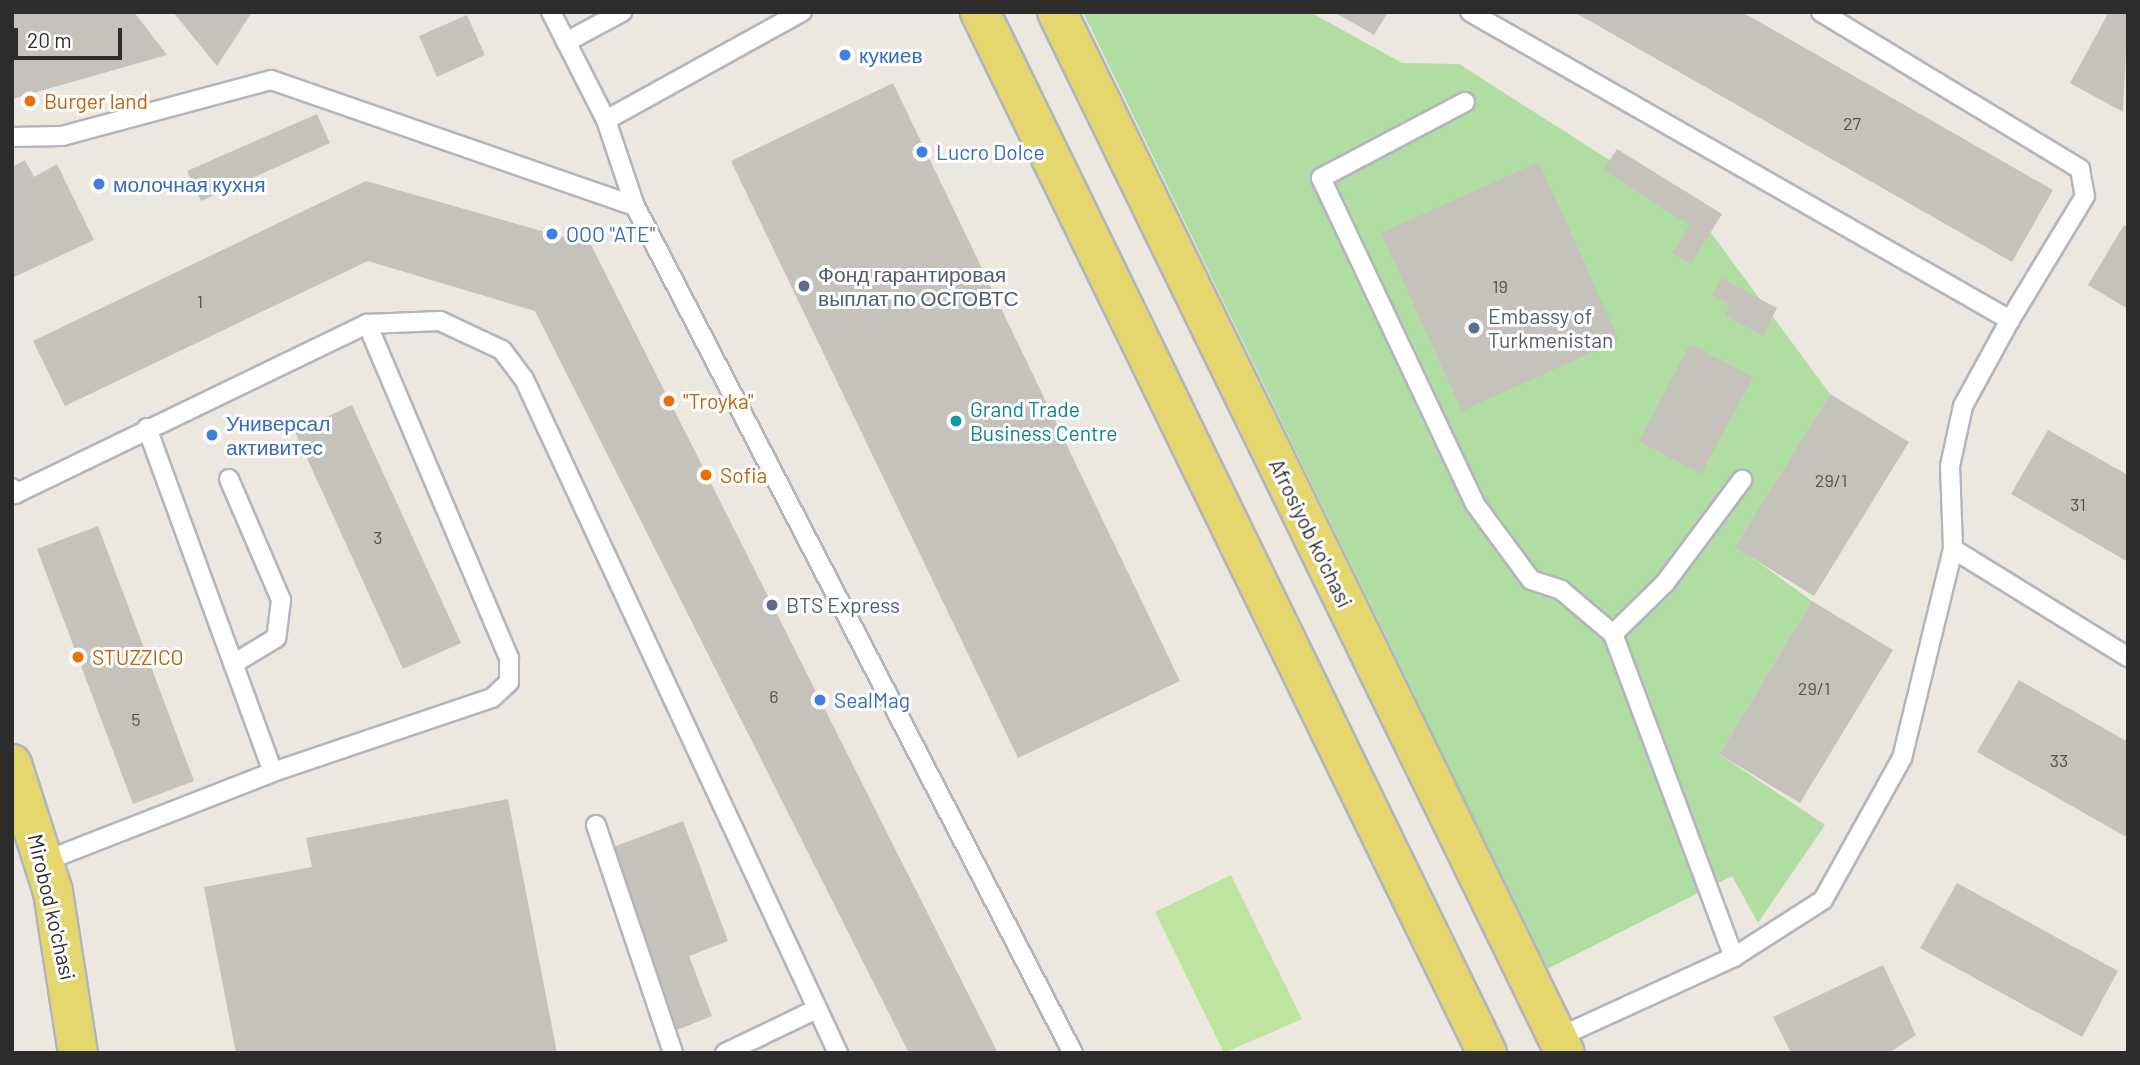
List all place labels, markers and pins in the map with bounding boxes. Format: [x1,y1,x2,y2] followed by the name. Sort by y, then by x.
[859,42,923,68] place label: кукиев
[837,47,853,63] marker: кукиев
[44,88,148,114] place label: Burger land
[22,93,38,109] marker: Burger land
[936,139,1045,165] place label: Lucro Dolce
[914,144,930,160] marker: Lucro Dolce
[113,171,266,197] place label: молочная кухня
[91,176,107,192] marker: молочная кухня
[566,221,655,247] place label: OOO "ATE"
[544,226,560,242] marker: OOO "ATE"
[818,261,1019,311] place label: Фонд гарантировая выплат по ОСГОВТС
[796,278,812,294] marker: Фонд гарантировая выплат по ОСГОВТС
[1488,303,1613,353] place label: Embassy of Turkmenistan
[1466,320,1482,336] marker: Embassy of Turkmenistan
[683,388,754,414] place label: "Troyka"
[661,393,677,409] marker: "Troyka"
[970,396,1117,446] place label: Grand Trade Business Centre
[226,410,330,460] place label: Универсал активитес
[948,413,964,429] marker: Grand Trade Business Centre
[204,427,220,443] marker: Универсал активитес
[720,462,767,488] place label: Sofia
[698,467,714,483] marker: Sofia
[786,592,900,618] place label: BTS Express
[764,597,780,613] marker: BTS Express
[92,644,184,670] place label: STUZZICO
[70,649,86,665] marker: STUZZICO
[834,687,910,713] place label: SealMag
[812,692,828,708] marker: SealMag

